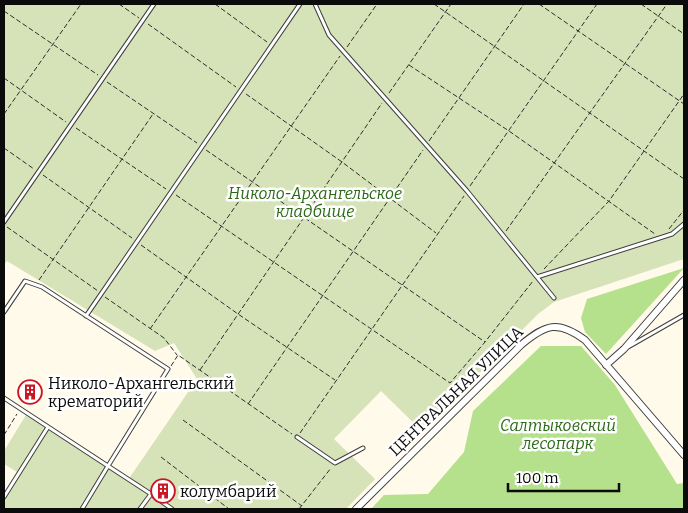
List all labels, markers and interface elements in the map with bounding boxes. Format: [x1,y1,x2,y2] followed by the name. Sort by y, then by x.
[228,184,402,221] park label: Николо-Архангельское кладбище
[385,322,527,460] street label: ЦЕНТРАЛЬНАЯ УЛИЦА
[48,374,234,411] place label: Николо-Архангельский крематорий
[17,379,43,405] building icon: Николо-Архангельский крематорий
[500,416,616,453] park label: Салтыковский лесопарк
[508,460,619,492] scale bar
[516,469,559,487] text: 100 m
[150,478,176,504] building icon: колумбарий
[180,482,276,501] place label: колумбарий

